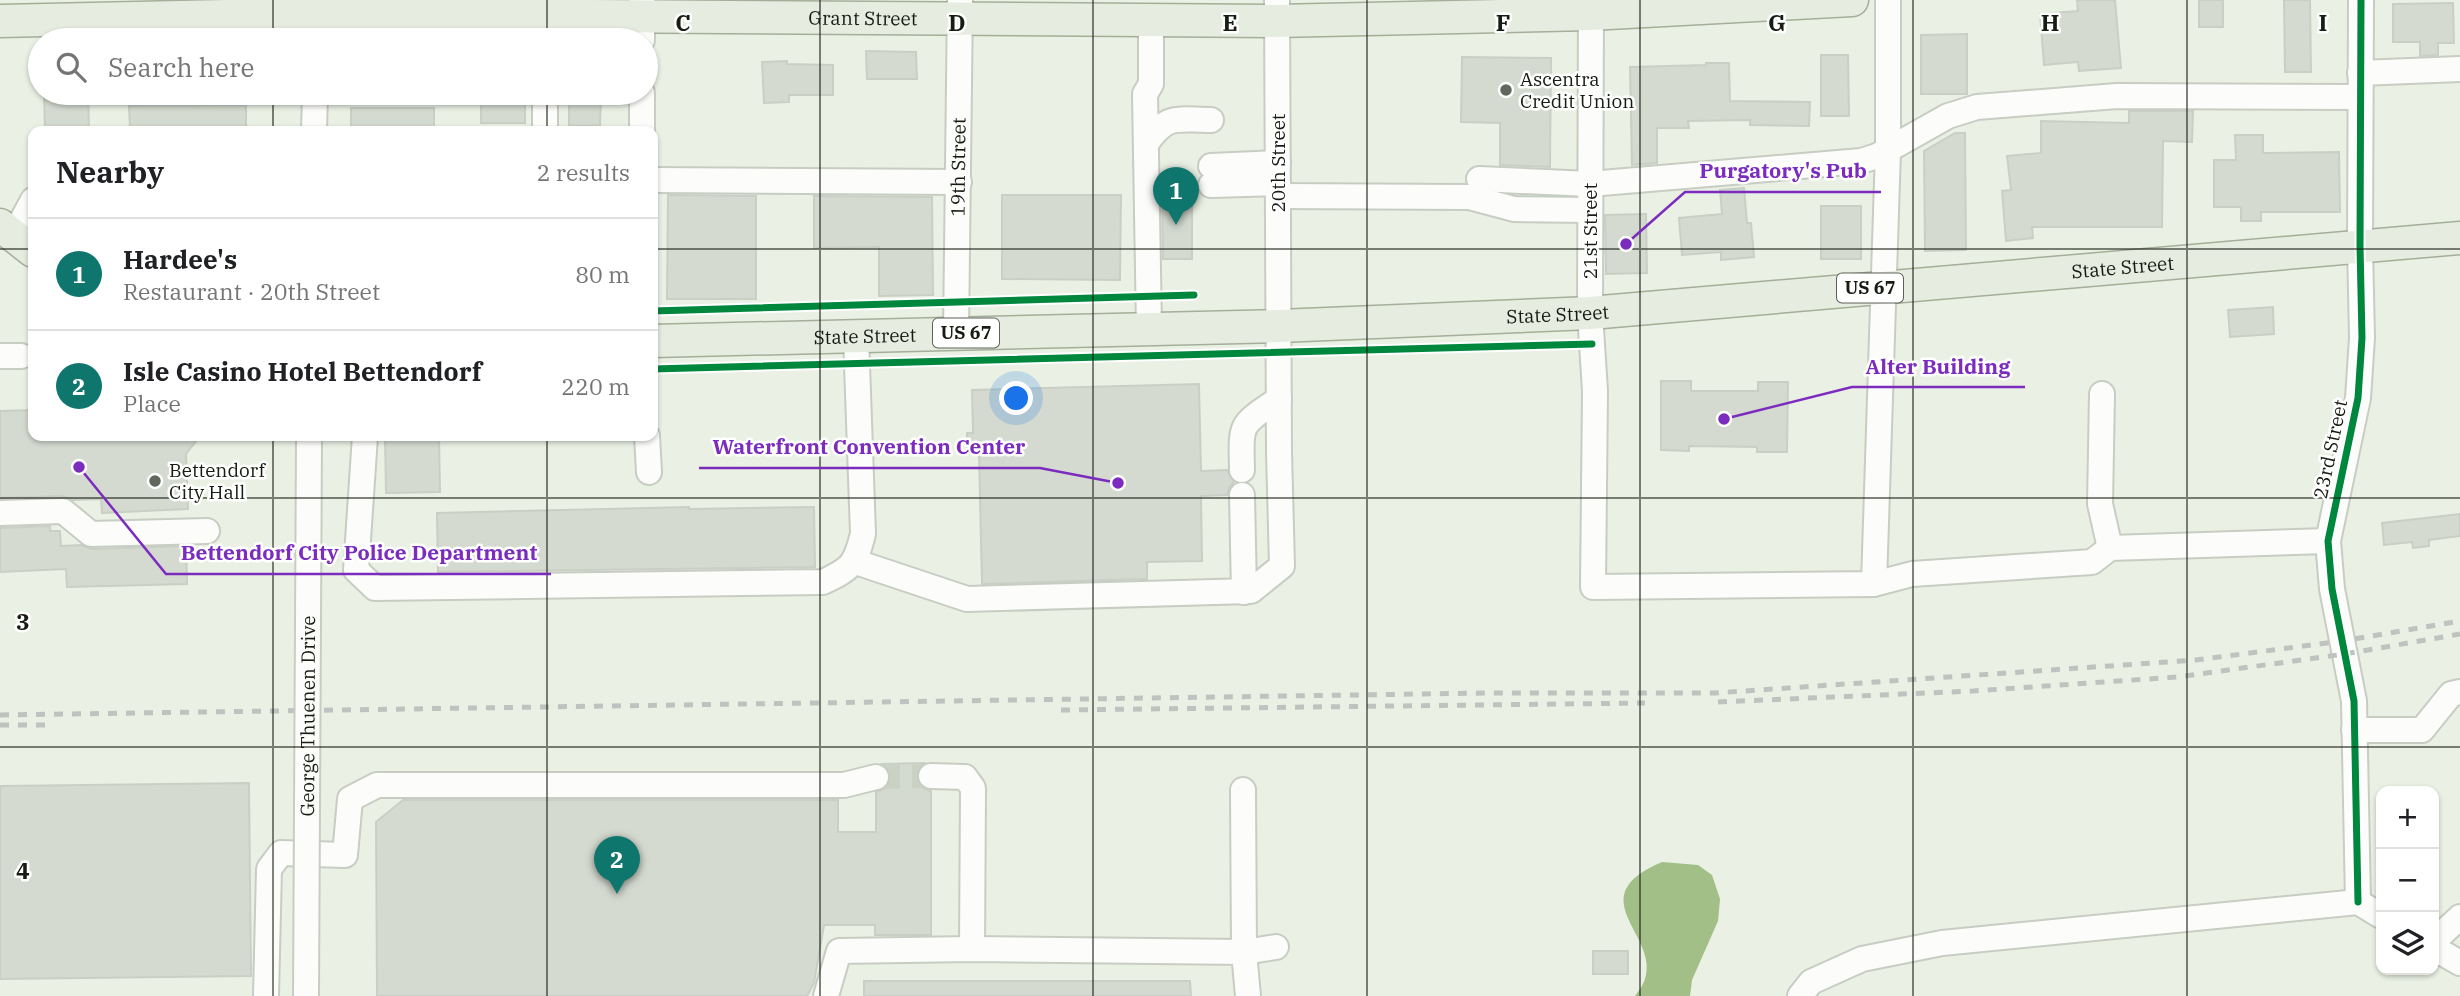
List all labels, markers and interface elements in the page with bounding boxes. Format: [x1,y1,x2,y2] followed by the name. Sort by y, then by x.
[808,6,918,30] street label: Grant Street
[675,7,691,37] text: C
[948,7,966,37] text: D
[1222,7,1238,37] text: E
[1496,7,1510,37] text: F
[1768,7,1786,37] text: G
[2041,7,2059,37] text: H
[2319,7,2327,37] text: I
[28,28,658,105] search box
[52,48,90,86] icon: search
[108,50,254,84] text: Search here
[1520,67,1634,113] place label: Ascentra Credit Union
[1498,82,1514,98] marker: Ascentra Credit Union
[1266,113,1290,213] street label: 20th Street
[945,117,971,217] street label: 19th Street
[1685,150,1881,192] callout: Purgatory's Pub
[56,152,164,191] text: Nearby
[1699,156,1867,184] text: Purgatory's Pub
[537,157,630,187] text: 2 results
[1153,167,1199,225] pin: 1
[1578,183,1602,279] street label: 21st Street
[123,242,237,276] text: Hardee's
[2070,251,2175,283] street label: State Street
[72,259,86,289] text: 1
[575,259,630,289] text: 80 m
[1837,274,1903,302] road number: US 67
[123,276,380,306] text: Restaurant · 20th Street
[1506,299,1610,328] street label: State Street
[933,318,999,348] road number: US 67
[813,323,917,349] street label: State Street
[1852,345,2025,387] callout: Alter Building
[1866,352,2011,380] text: Alter Building
[123,354,482,388] text: Isle Casino Hotel Bettendorf
[72,371,86,401] text: 2
[561,371,630,401] text: 220 m
[999,381,1033,415] your location
[123,388,181,418] text: Place
[2308,397,2352,501] street label: 23rd Street
[699,426,1040,468] callout: Waterfront Convention Center
[713,432,1026,460] text: Waterfront Convention Center
[169,458,266,504] place label: Bettendorf City Hall
[147,473,163,489] marker: Bettendorf City Hall
[166,532,551,574] callout: Bettendorf City Police Department
[181,538,537,566] text: Bettendorf City Police Department
[16,606,30,636] text: 3
[295,615,320,817] street label: George Thuenen Drive
[2376,786,2439,975] map controls
[2376,786,2439,849] button: +
[594,836,640,894] pin: 2
[2376,849,2439,912] button: −
[16,855,30,885] text: 4
[2376,912,2439,975] button: layers

